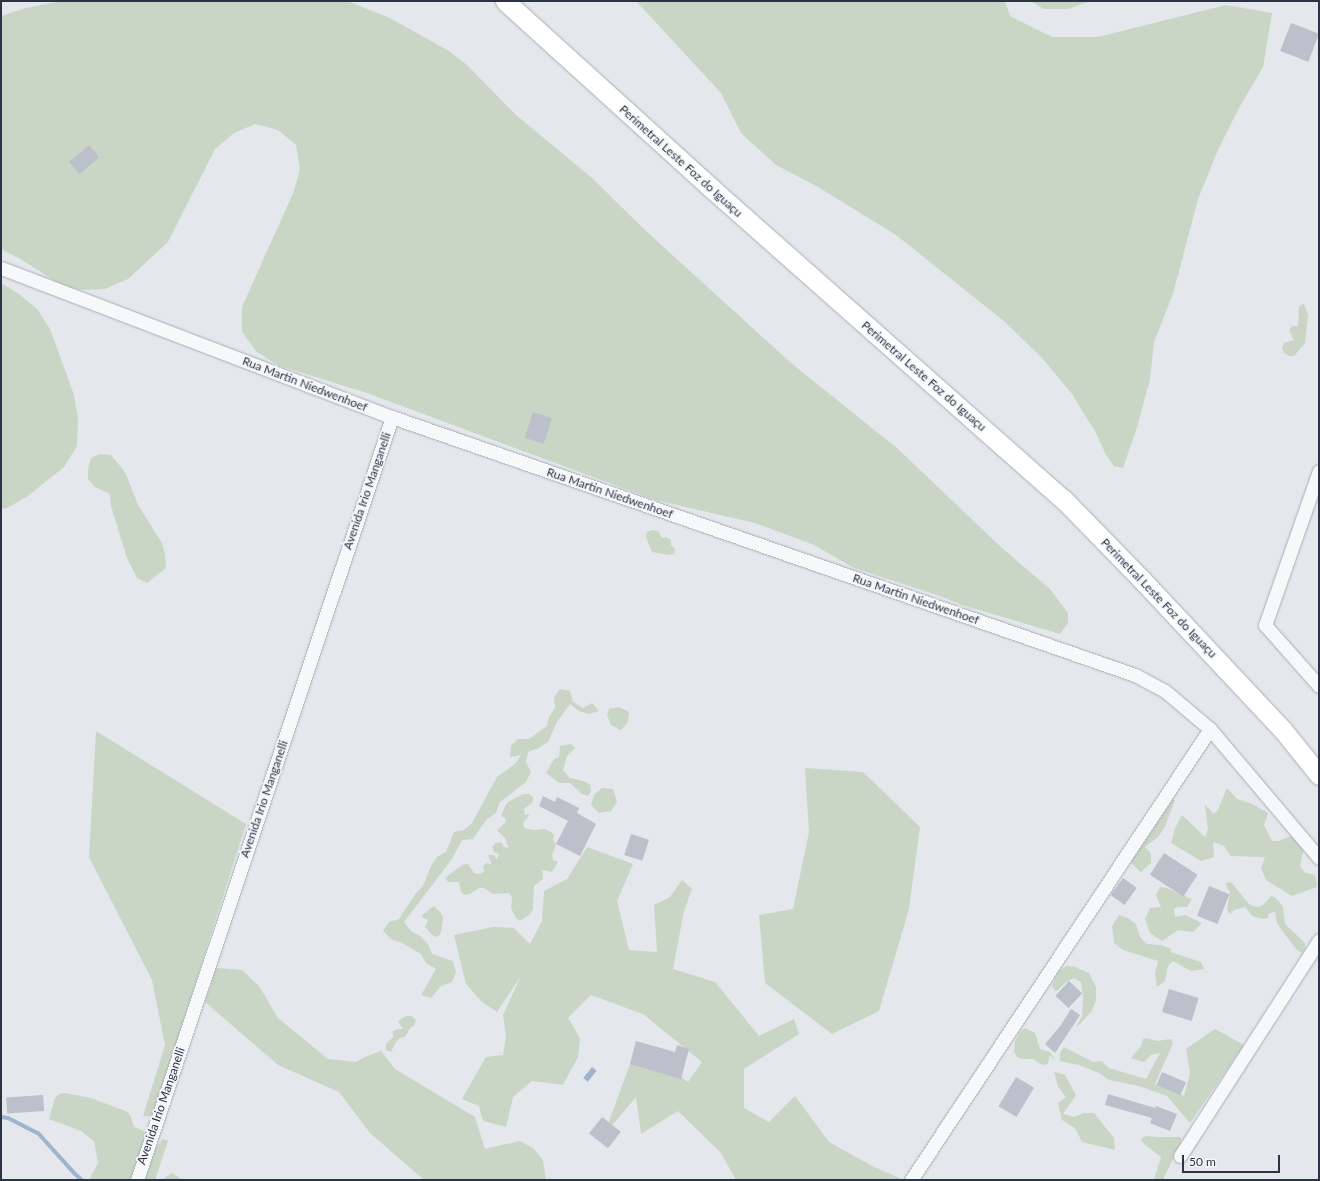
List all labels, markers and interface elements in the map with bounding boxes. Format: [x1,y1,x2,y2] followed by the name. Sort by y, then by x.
[617,102,745,220] street label: Perimetral Leste Foz do Iguaçu
[859,318,989,434] street label: Perimetral Leste Foz do Iguaçu
[240,353,370,415] street label: Rua Martin Niedwenhoef
[340,430,394,552] street label: Avenida Irio Manganelli
[545,465,675,521] street label: Rua Martin Niedwenhoef
[1098,535,1220,661] street label: Perimetral Leste Foz do Iguaçu
[851,571,981,627] street label: Rua Martin Niedwenhoef
[237,738,291,860] street label: Avenida Irio Manganelli
[134,1045,188,1167] street label: Avenida Irio Manganelli
[1184,1147,1282,1173] scale bar
[1189,1154,1216,1169] text: 50 m

